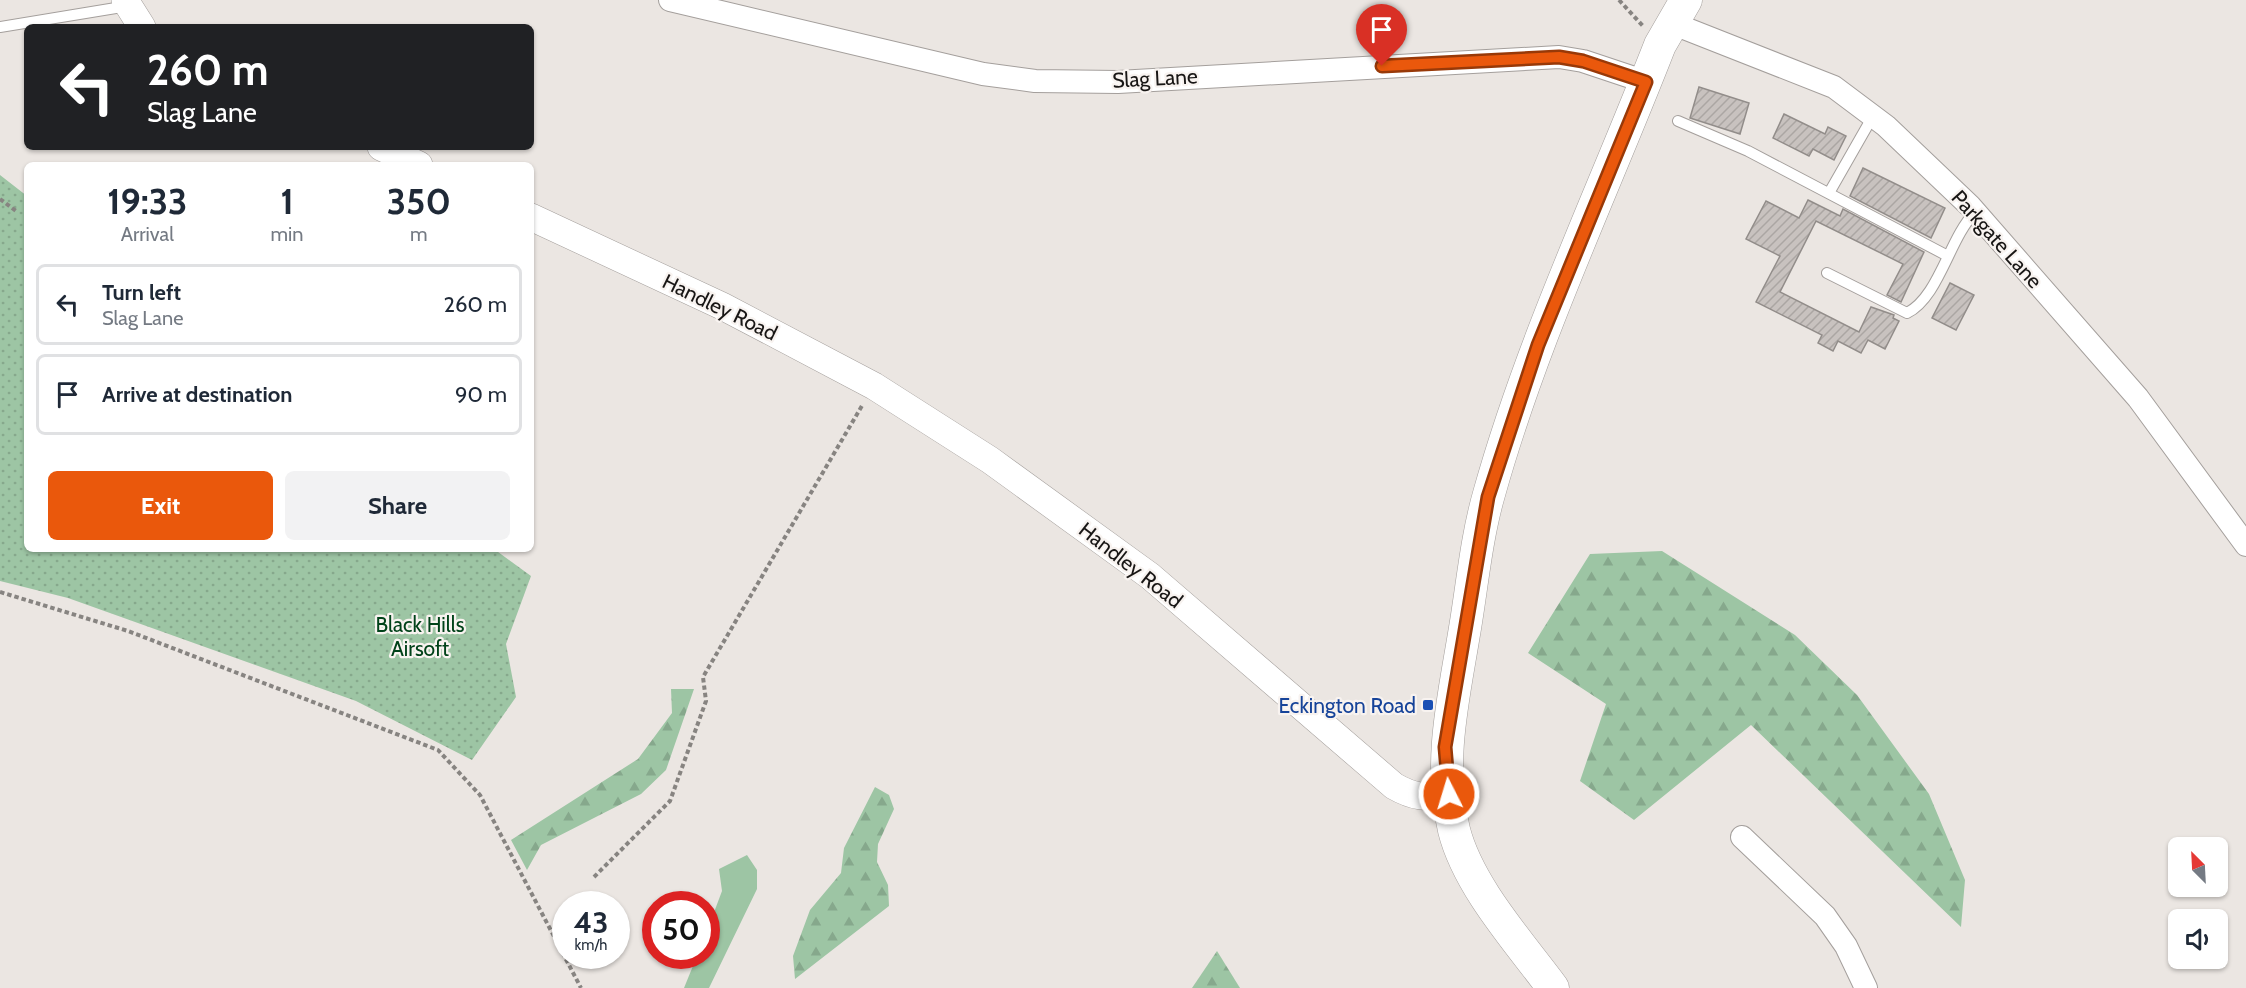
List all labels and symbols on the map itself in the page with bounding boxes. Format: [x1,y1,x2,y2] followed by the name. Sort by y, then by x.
[1356,4,1407,66] pin
[1112,63,1199,93] street label: Slag Lane
[1946,185,2048,293] street label: Parkgate Lane
[659,268,781,346] street label: Handley Road
[1074,517,1188,613] street label: Handley Road
[376,612,465,661] park label: Black Hills Airsoft
[1279,693,1416,718] place label: Eckington Road
[1421,698,1435,712] marker: Eckington Road
[1417,762,1481,826] position arrow
[2168,837,2228,897] north arrow
[642,891,720,969] speed limit sign: 50

